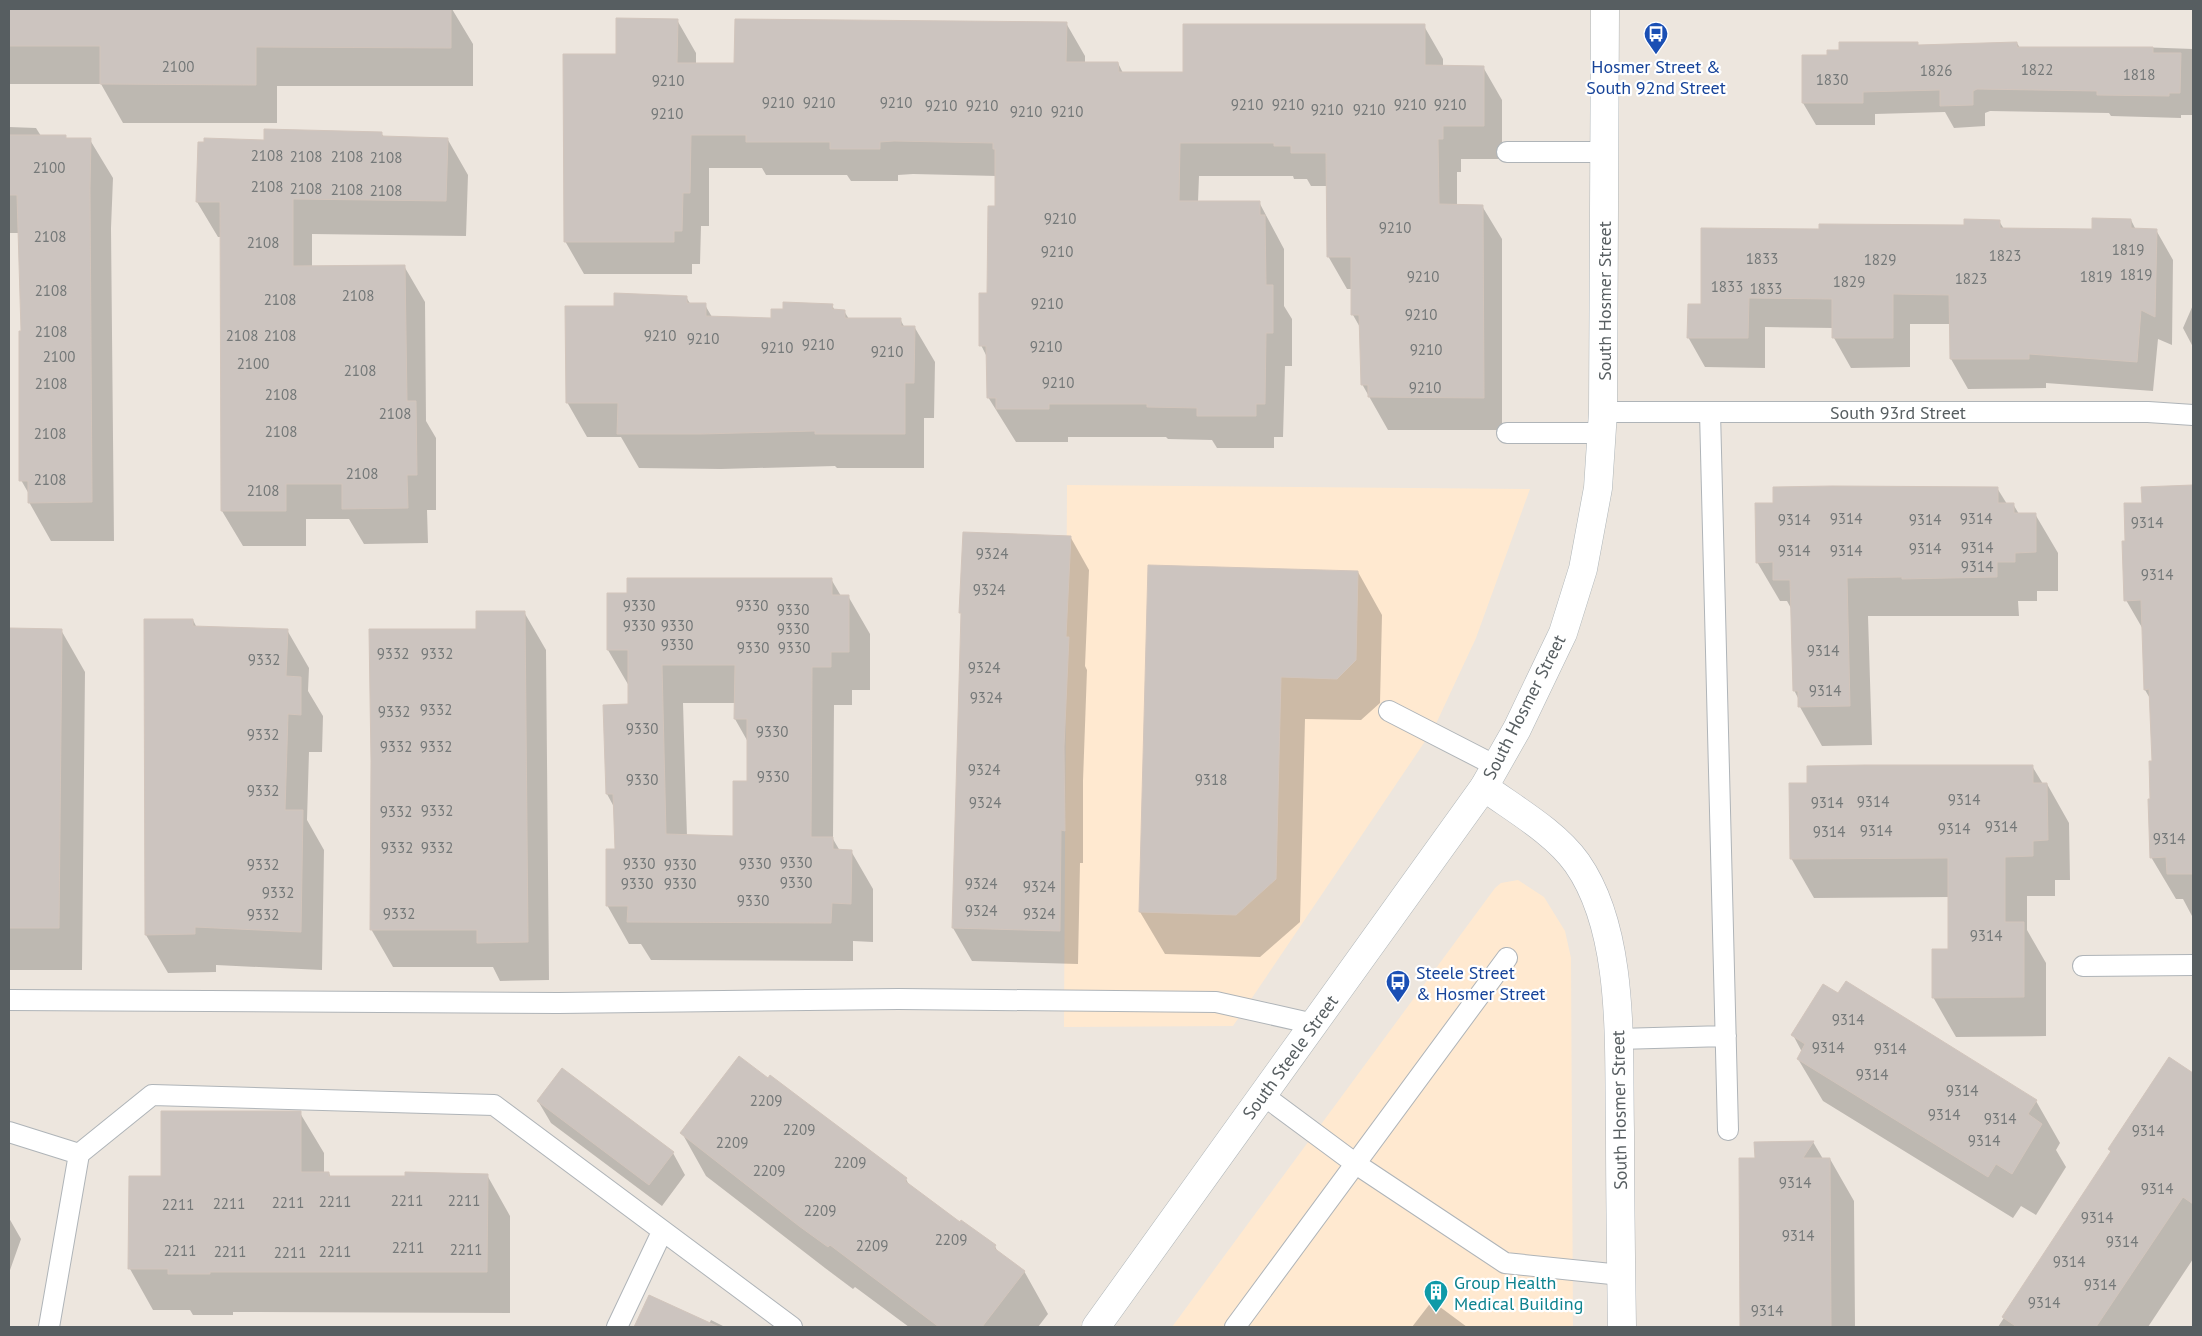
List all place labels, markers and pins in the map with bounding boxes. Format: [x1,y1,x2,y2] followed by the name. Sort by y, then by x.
[1643,21,1669,55] bus stop icon: Hosmer Street & South 92nd Street
[1586,55,1726,99] place label: Hosmer Street & South 92nd Street
[1416,961,1545,1005] place label: Steele Street & Hosmer Street
[1385,969,1411,1003] bus stop icon: Steele Street & Hosmer Street
[1454,1271,1583,1315] place label: Group Health Medical Building
[1423,1279,1449,1313] building icon: Group Health Medical Building

